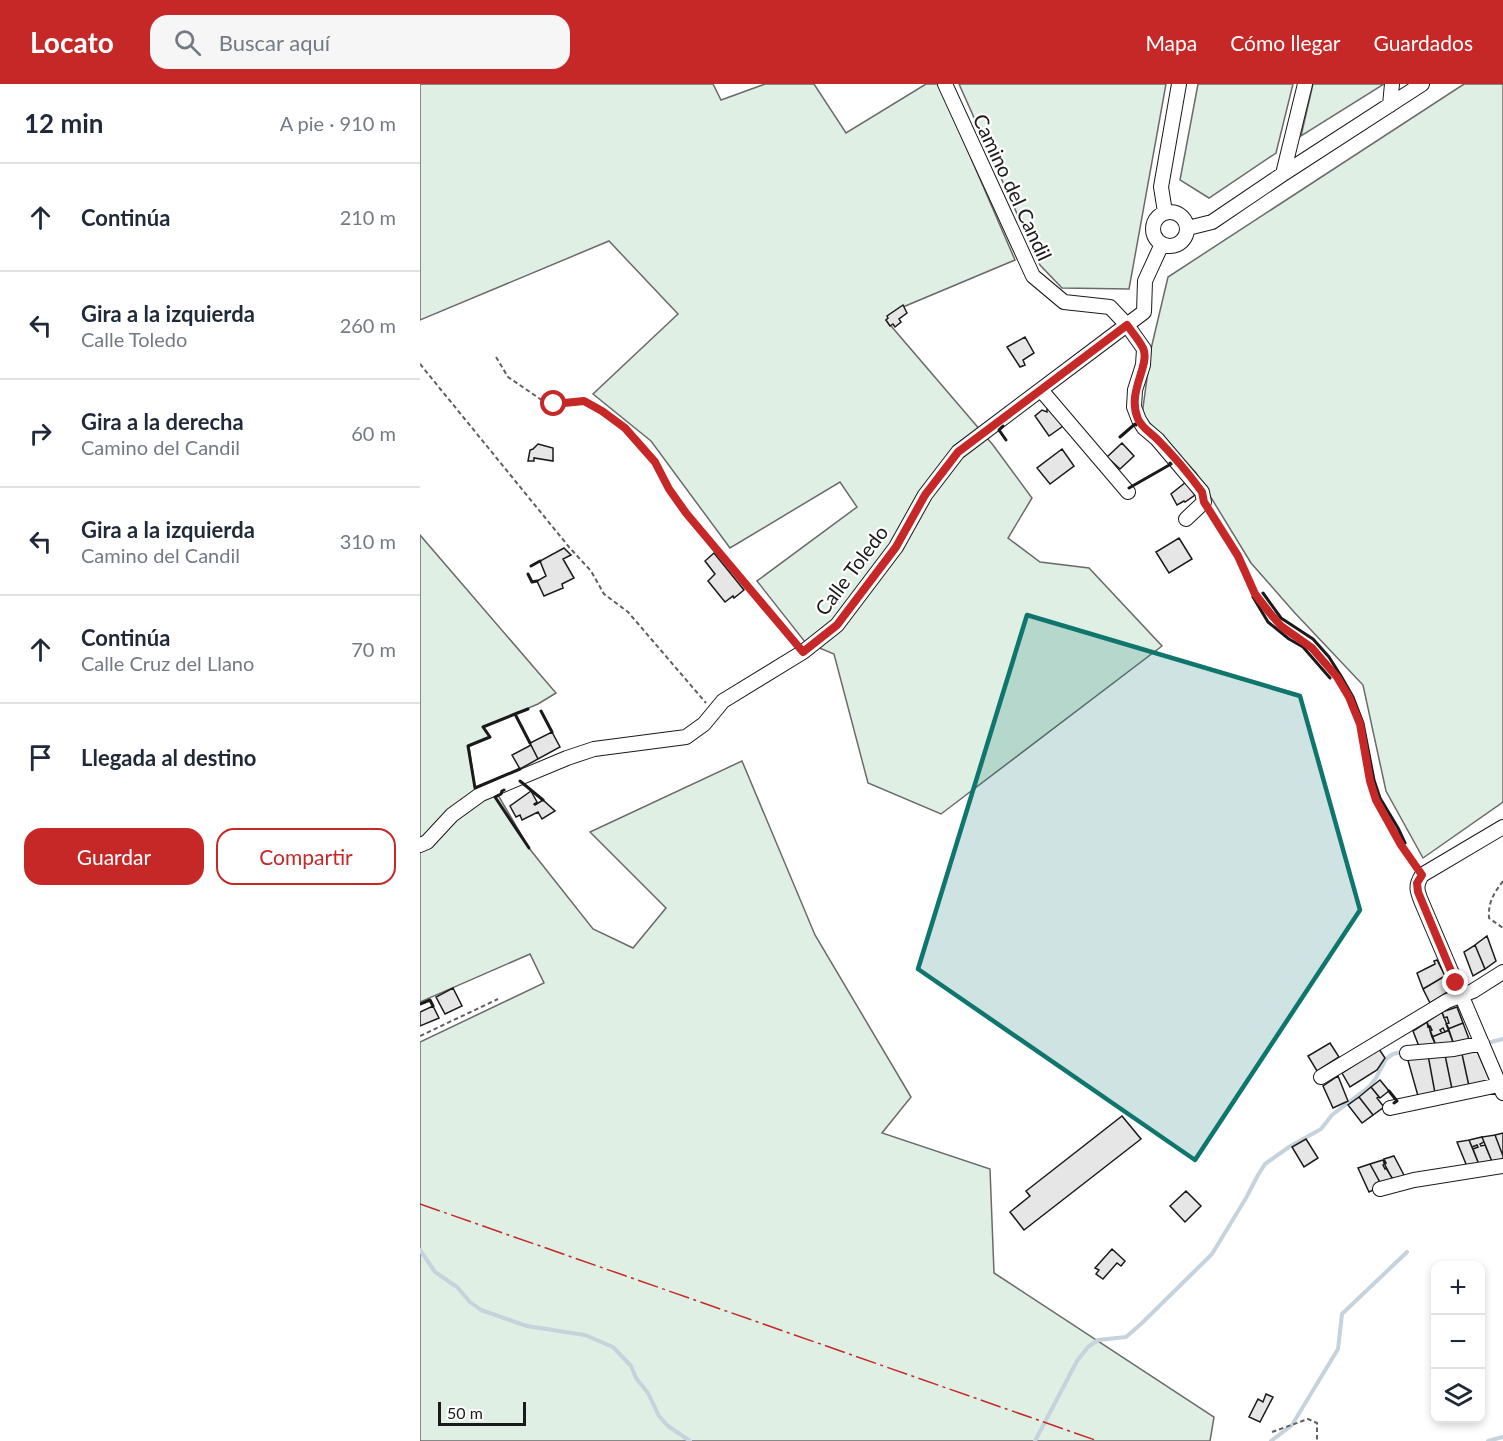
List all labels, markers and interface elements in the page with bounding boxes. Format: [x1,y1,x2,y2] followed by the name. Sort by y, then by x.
[150,15,570,69] search box
[30,25,114,59] text: Locato
[171,26,204,59] icon: search
[219,29,330,56] text: Buscar aquí
[1145,30,1197,55] text: Mapa
[1230,30,1341,55] text: Cómo llegar
[1374,30,1473,55] text: Guardados
[24,107,104,139] text: 12 min
[969,110,1057,264] street label: Camino del Candil
[280,111,396,135] text: A pie · 910 m
[24,201,57,234] icon: ahead
[81,204,170,231] text: Continúa
[340,205,396,229] text: 210 m
[81,300,255,327] text: Gira a la izquierda
[24,309,57,342] icon: left
[340,313,396,337] text: 260 m
[81,327,187,351] text: Calle Toledo
[540,390,566,416] route start
[81,408,244,435] text: Gira a la derecha
[24,417,57,450] icon: right
[351,421,396,445] text: 60 m
[81,435,240,459] text: Camino del Candil
[81,516,255,543] text: Gira a la izquierda
[809,520,893,620] street label: Calle Toledo
[24,525,57,558] icon: left
[340,529,396,553] text: 310 m
[81,543,240,567] text: Camino del Candil
[81,624,170,651] text: Continúa
[24,633,57,666] icon: ahead
[351,637,396,661] text: 70 m
[81,651,254,675] text: Calle Cruz del Llano
[24,741,57,774] icon: arrive
[81,744,257,771] text: Llegada al destino
[24,828,204,885] button: Guardar
[216,828,396,885] button: Compartir
[1442,969,1468,995] route end
[1431,1261,1485,1423] map controls
[1431,1261,1485,1315] button: +
[1431,1315,1485,1369] button: −
[1431,1369,1485,1423] button: layers
[438,1399,526,1426] scale bar
[447,1403,483,1422] text: 50 m

